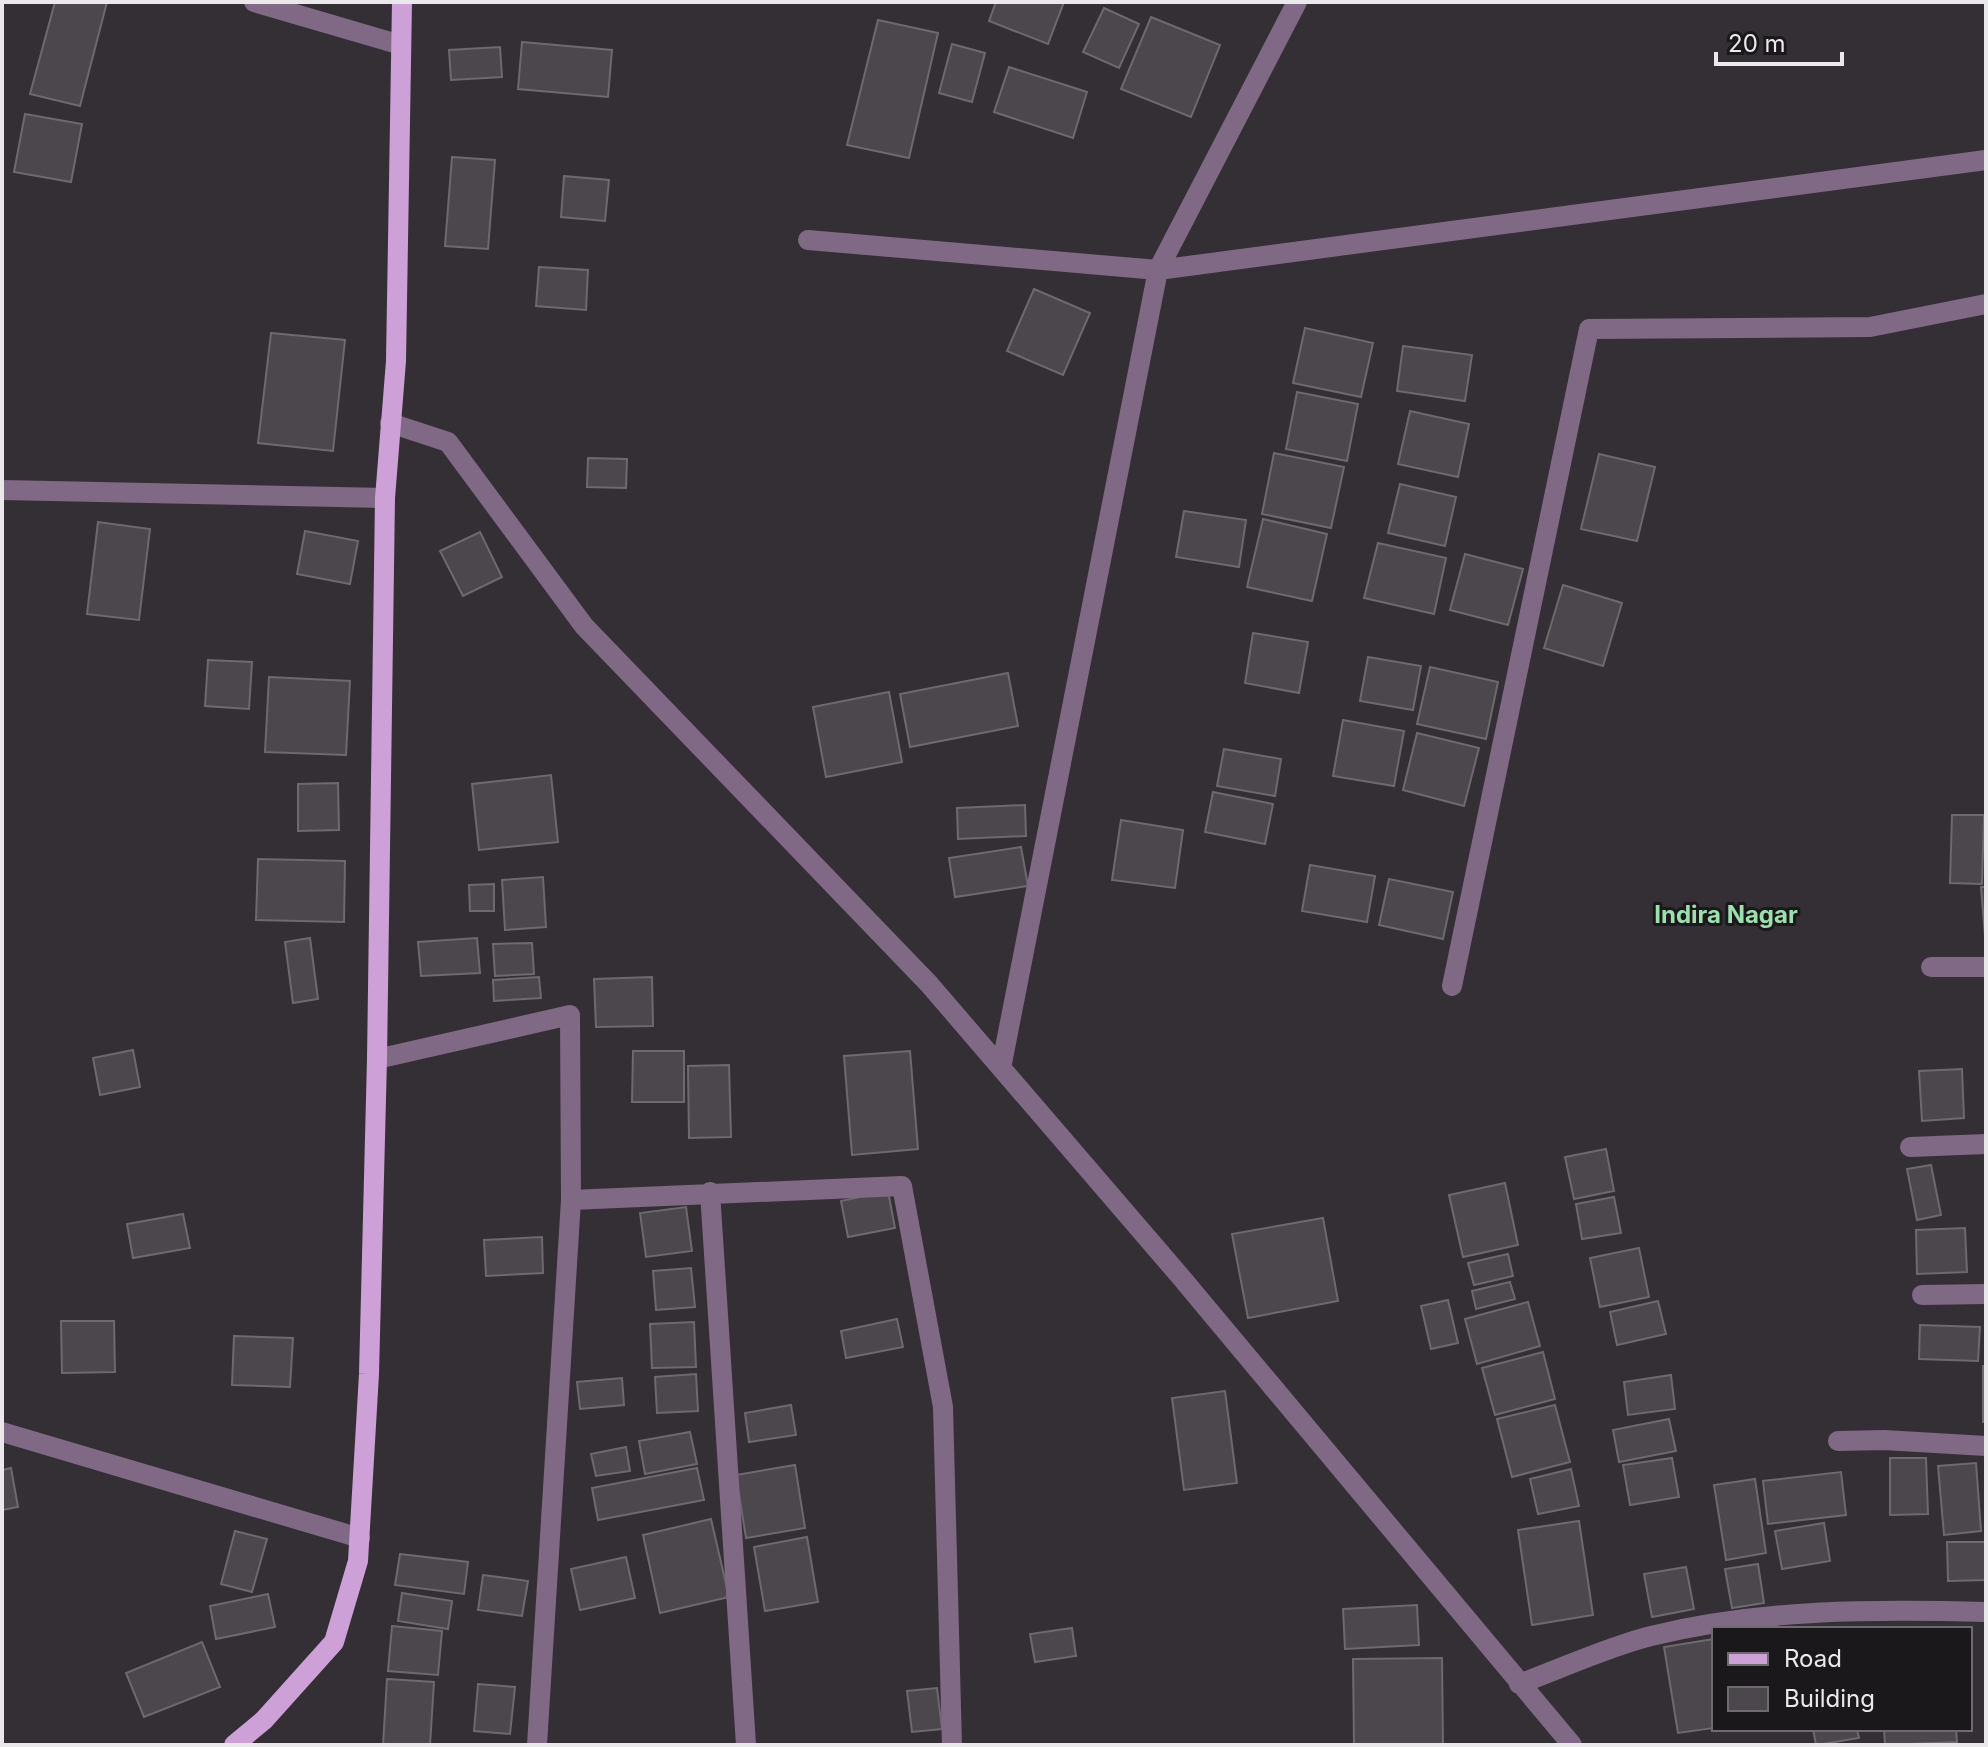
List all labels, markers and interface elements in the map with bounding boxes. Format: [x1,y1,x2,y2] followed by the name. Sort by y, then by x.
[1716,16,1842,66] scale bar
[1728,29,1786,58] text: 20 m
[1654,900,1798,929] district label: Indira Nagar
[1712,1627,1972,1731] legend
[1784,1644,1842,1673] text: Road
[1784,1684,1875,1713] text: Building

